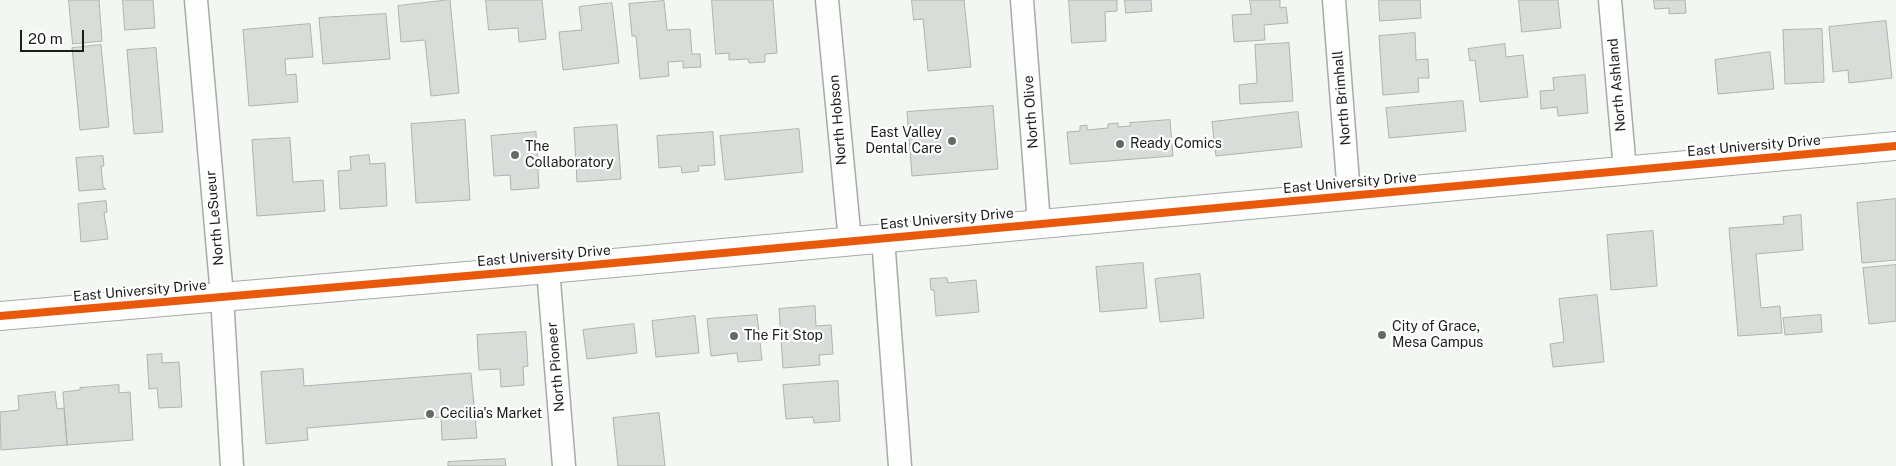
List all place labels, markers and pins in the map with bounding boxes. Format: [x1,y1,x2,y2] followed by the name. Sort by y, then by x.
[865,125,942,158] place label: East Valley Dental Care
[946,135,958,147] marker: East Valley Dental Care
[1130,136,1222,152] place label: Ready Comics
[1114,138,1126,150] marker: Ready Comics
[525,139,614,172] place label: The Collaboratory
[509,149,521,161] marker: The Collaboratory
[1392,319,1483,352] place label: City of Grace, Mesa Campus
[744,328,823,344] place label: The Fit Stop
[1376,329,1388,341] marker: City of Grace, Mesa Campus
[728,330,740,342] marker: The Fit Stop
[440,406,542,422] place label: Cecilia's Market
[424,408,436,420] marker: Cecilia's Market

